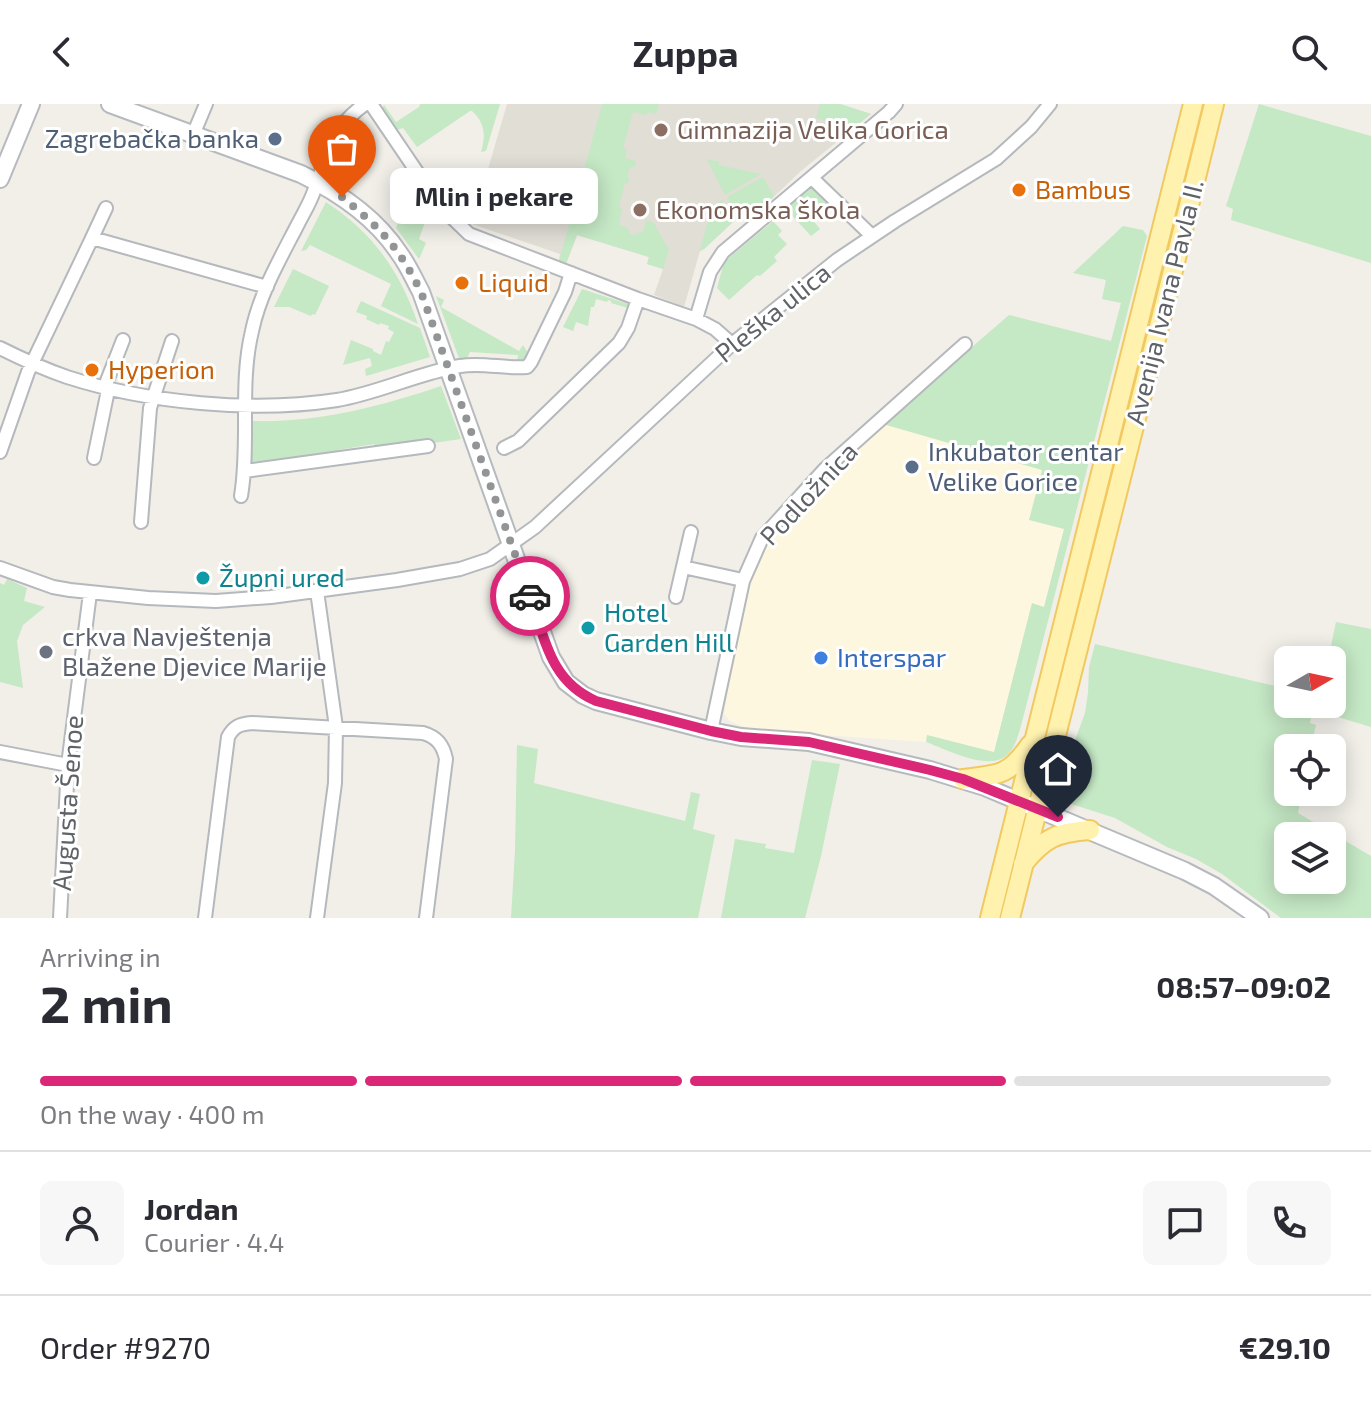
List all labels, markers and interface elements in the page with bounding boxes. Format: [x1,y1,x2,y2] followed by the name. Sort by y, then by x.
[40,30,84,74] icon: back
[1287,30,1331,74] icon: search
[632,31,739,74] text: Zuppa
[677,113,949,144] place label: Gimnazija Velika Gorica
[308,115,376,197] pin
[652,121,670,139] marker: Gimnazija Velika Gorica
[45,122,259,153] place label: Zagrebačka banka
[320,127,364,171] icon: bag
[266,130,284,148] marker: Zagrebačka banka
[390,169,598,225] callout: Mlin i pekare
[1035,173,1131,204] place label: Bambus
[1118,176,1209,428] street label: Avenija Ivana Pavla II.
[415,180,573,211] text: Mlin i pekare
[1010,181,1028,199] marker: Bambus
[656,193,860,224] place label: Ekonomska škola
[631,201,649,219] marker: Ekonomska škola
[708,256,836,368] street label: Pleška ulica
[478,266,549,297] place label: Liquid
[453,274,471,292] marker: Liquid
[108,353,215,384] place label: Hyperion
[83,361,101,379] marker: Hyperion
[753,435,863,551] street label: Podložnica
[928,435,1124,496] place label: Inkubator centar Velike Gorice
[903,458,921,476] marker: Inkubator centar Velike Gorice
[490,556,570,636] courier
[219,561,345,592] place label: Župni ured
[194,569,212,587] marker: Župni ured
[508,574,552,618] icon: car
[604,596,734,657] place label: Hotel Garden Hill
[579,619,597,637] marker: Hotel Garden Hill
[62,620,327,681] place label: crkva Navještenja Blažene Djevice Marije
[837,641,946,672] place label: Interspar
[37,643,55,661] marker: crkva Navještenja Blažene Djevice Marije
[1274,646,1346,718] north arrow
[1274,646,1346,894] map controls
[812,649,830,667] marker: Interspar
[45,714,88,892] street label: Augusta Šenoe
[1274,734,1346,806] button: locate
[1024,735,1092,817] pin
[1036,747,1080,791] icon: home
[1274,822,1346,894] button: layers
[40,941,161,972] text: Arriving in
[1156,968,1331,1004] text: 08:57–09:02
[40,971,173,1033] text: 2 min
[40,1098,265,1129] text: On the way · 400 m
[40,1181,124,1265] button: person
[1143,1181,1227,1265] button: chat
[1247,1181,1331,1265] button: phone
[144,1190,239,1226] text: Jordan
[144,1226,285,1257] text: Courier · 4.4
[40,1329,211,1365] text: Order #9270
[1239,1329,1331,1365] text: €29.10

